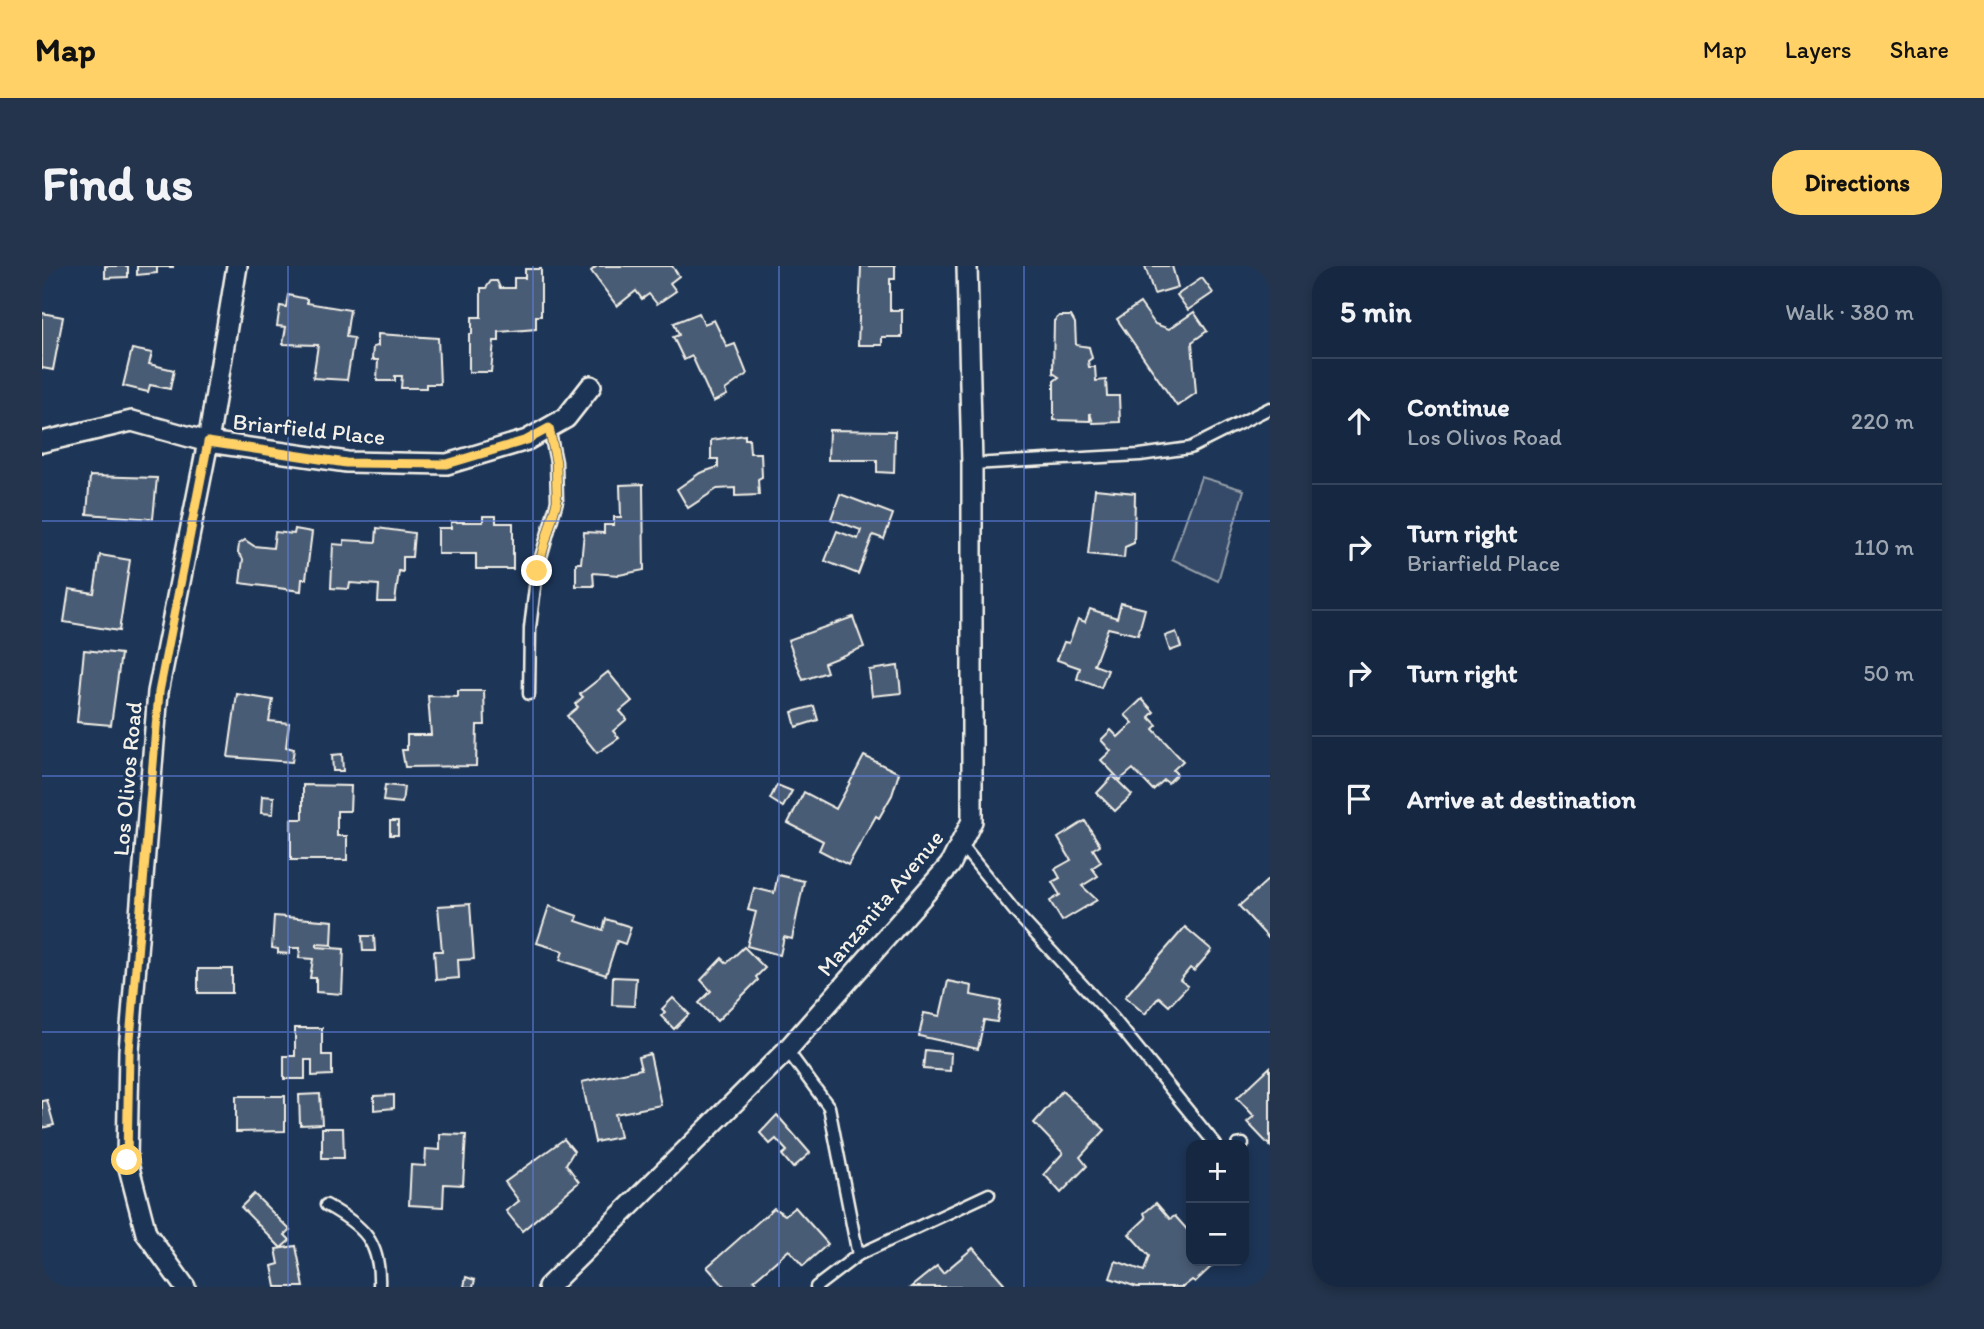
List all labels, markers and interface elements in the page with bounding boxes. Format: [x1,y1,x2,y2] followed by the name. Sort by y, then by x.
[35,30,96,69] text: Map
[1703,35,1747,64] text: Map
[1785,35,1852,64] text: Layers
[1890,35,1949,64] text: Share
[1772,150,1942,215] button: Directions
[42,153,193,212] text: Find us
[1340,293,1411,330] text: 5 min
[1785,298,1914,326] text: Walk · 380 m
[1407,391,1510,423] text: Continue
[1340,402,1378,440] icon: ahead
[231,407,387,451] street label: Briarfield Place
[1851,407,1914,435] text: 220 m
[1407,423,1562,451] text: Los Olivos Road
[1407,517,1518,549] text: Turn right
[1340,528,1378,566] icon: right
[1854,533,1914,561] text: 110 m
[1407,549,1560,577] text: Briarfield Place
[521,555,552,586] route end
[1340,654,1378,692] icon: right
[1407,657,1518,689] text: Turn right
[1863,659,1914,687] text: 50 m
[106,701,148,857] street label: Los Olivos Road
[1340,780,1378,818] icon: arrive
[1407,783,1636,815] text: Arrive at destination
[811,824,949,982] street label: Manzanita Avenue
[1186,1140,1249,1266] map controls
[1186,1140,1249,1203] button: +
[111,1144,142,1175] route start
[1186,1203,1249,1266] button: −

